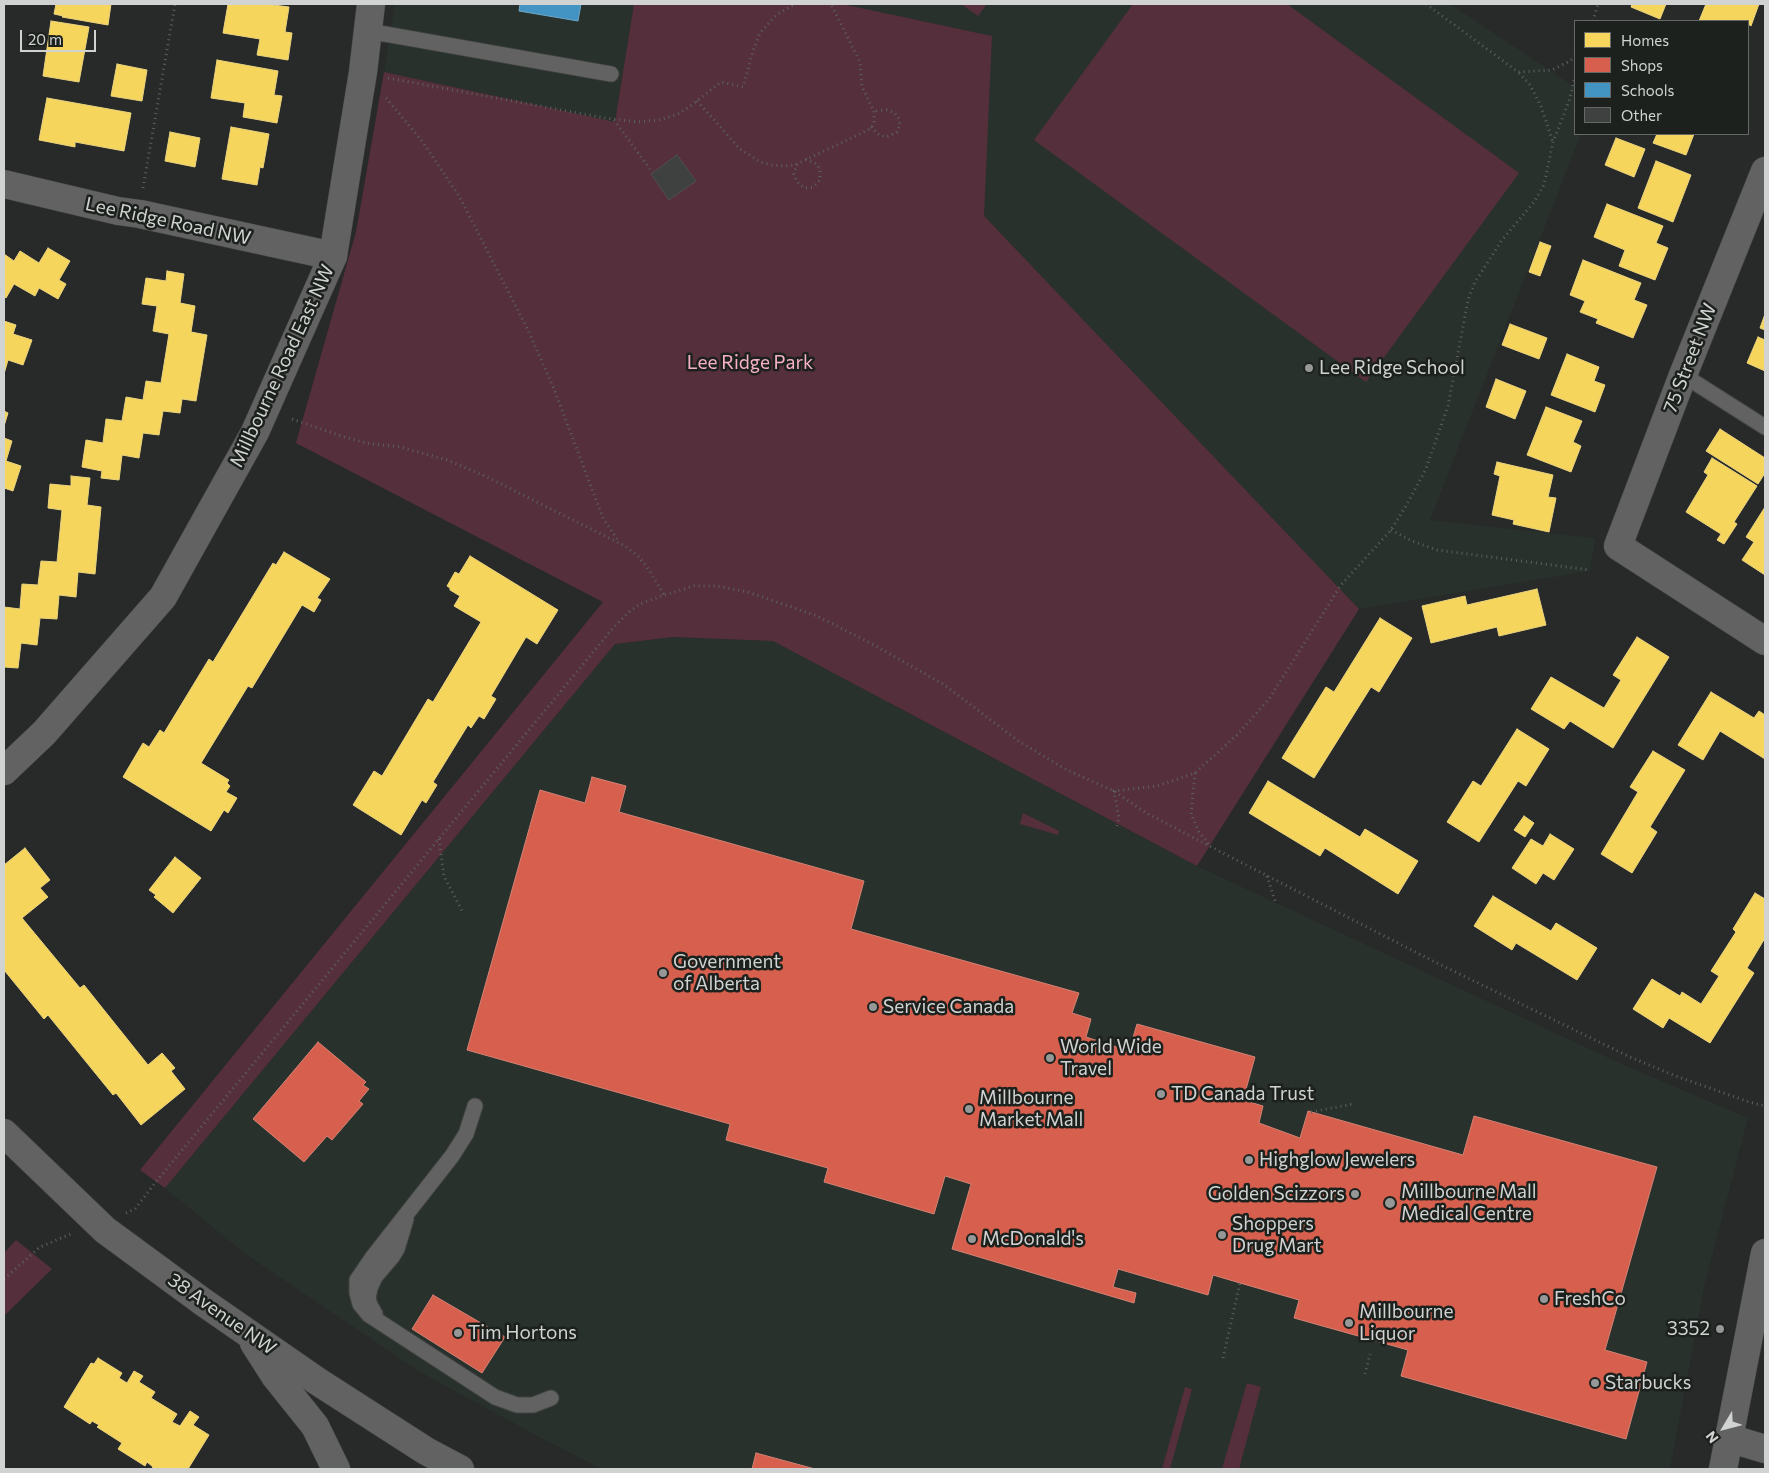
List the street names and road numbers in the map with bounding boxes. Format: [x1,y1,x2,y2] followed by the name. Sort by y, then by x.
[83,192,253,250] street label: Lee Ridge Road NW
[225,261,339,471] street label: Millbourne Road East NW
[1659,300,1721,416] street label: 75 Street NW
[164,1268,280,1360] street label: 38 Avenue NW

